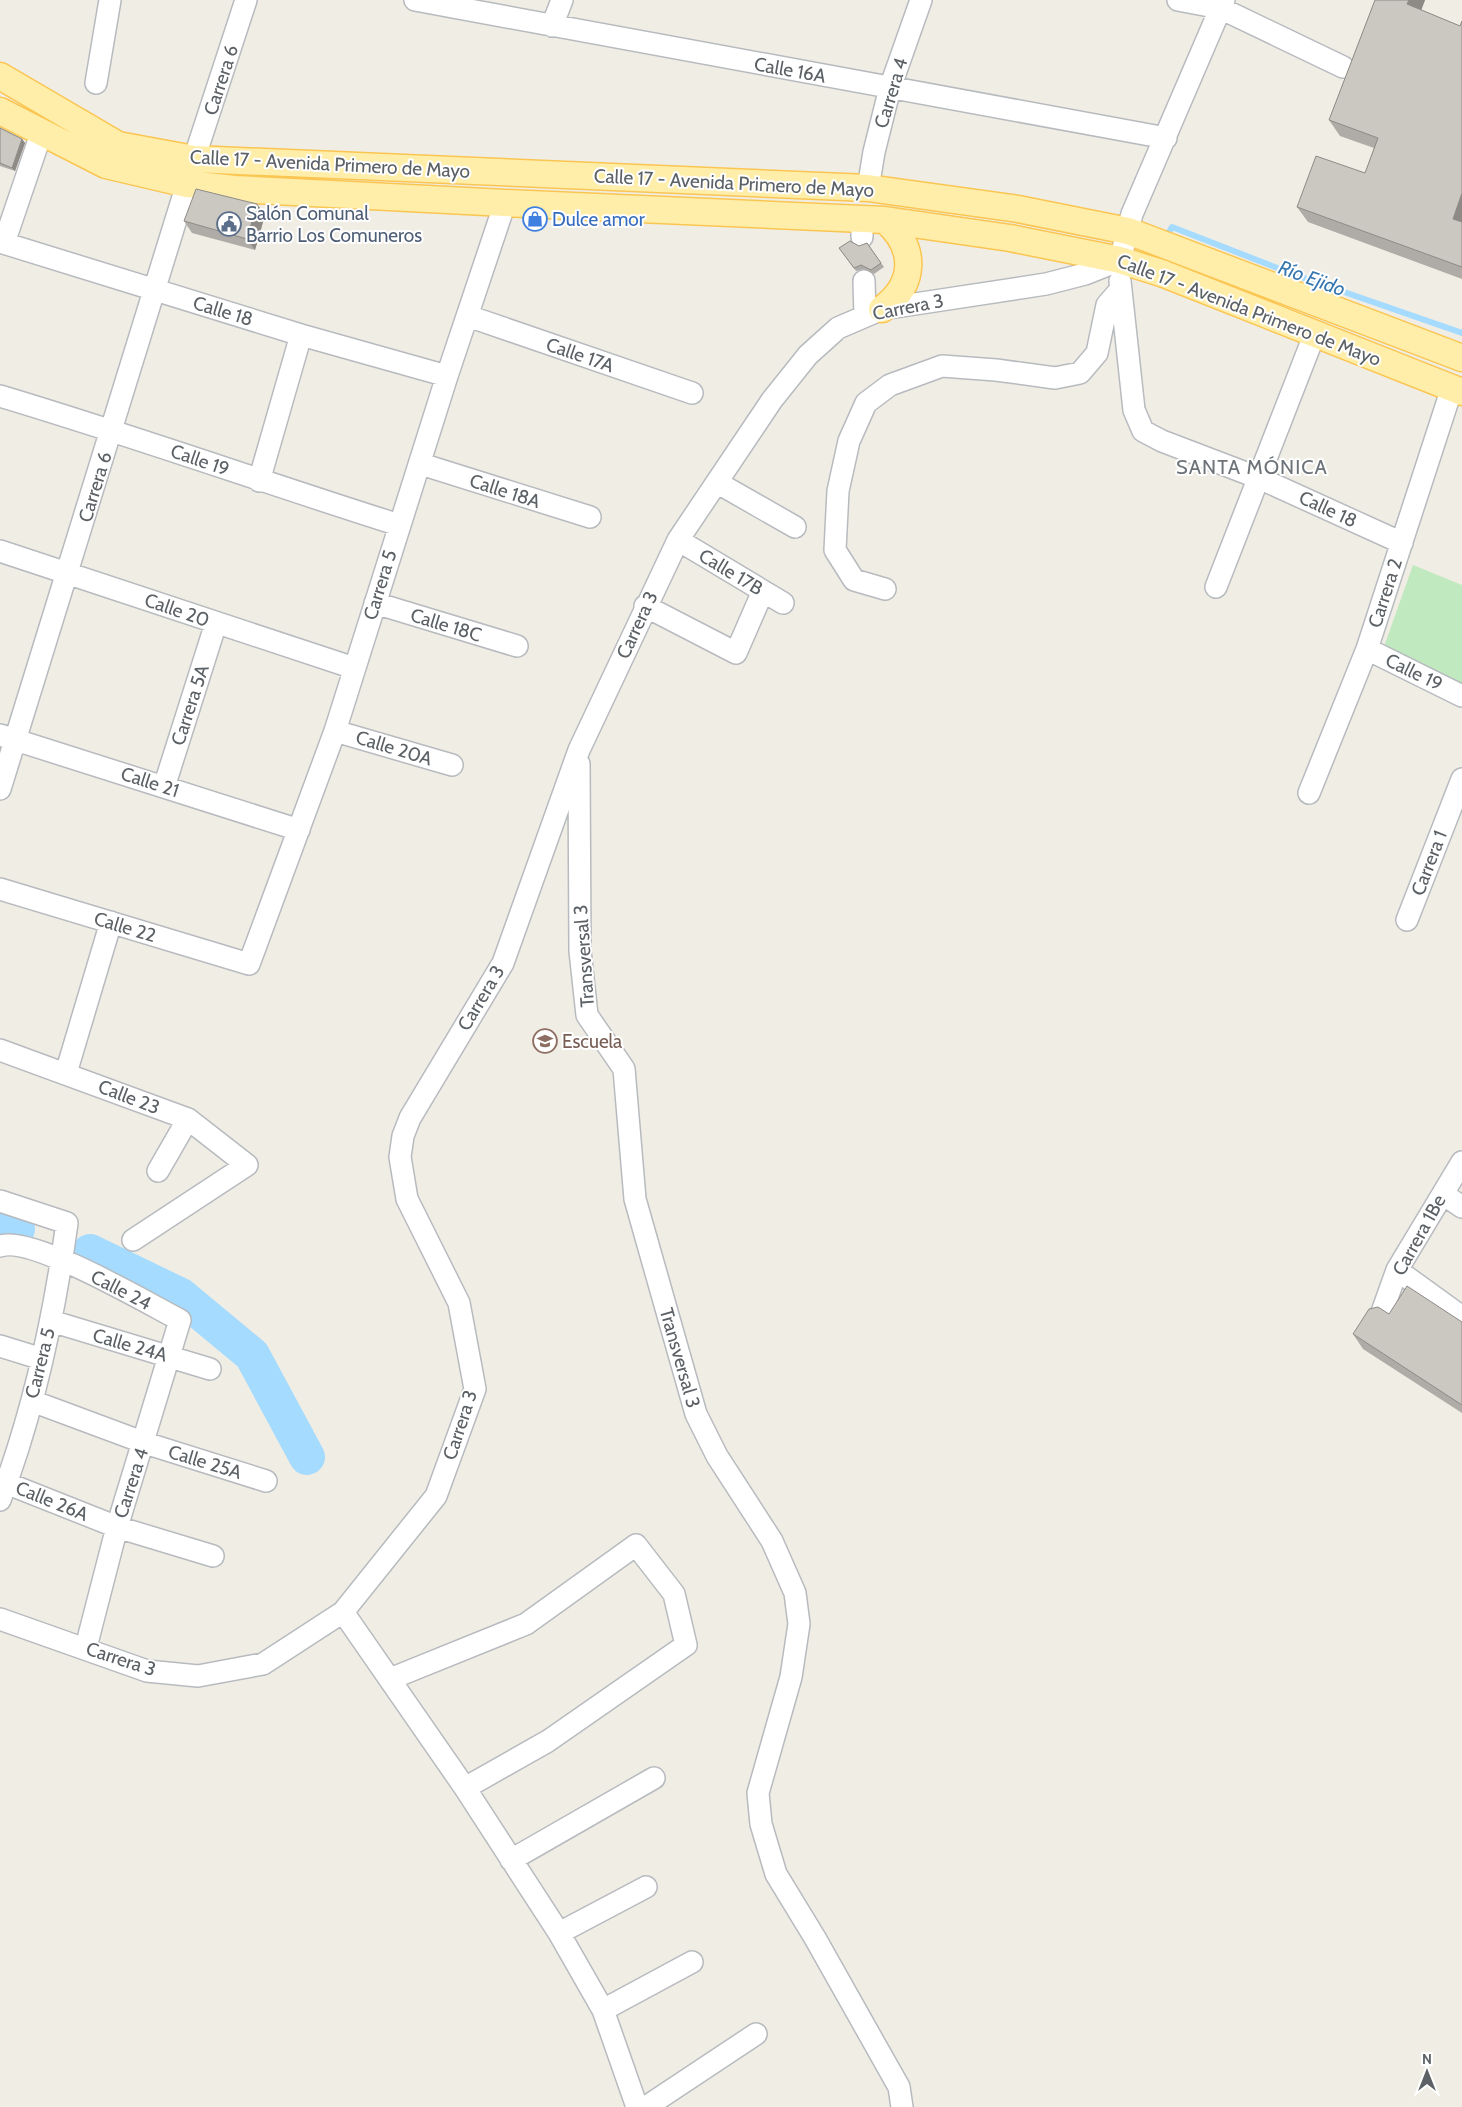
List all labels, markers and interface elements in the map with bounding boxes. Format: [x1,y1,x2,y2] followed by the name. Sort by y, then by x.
[199,42,243,118] street label: Carrera 6
[752,52,828,88] street label: Calle 16A
[869,55,913,131] street label: Carrera 4
[189,145,471,183] street label: Calle 17 - Avenida Primero de Mayo
[593,164,875,202] street label: Calle 17 - Avenida Primero de Mayo
[246,202,422,247] place label: Salón Comunal Barrio Los Comuneros
[522,206,548,232] shop icon: Dulce amor
[552,208,645,231] place label: Dulce amor
[216,211,242,237] public building icon: Salón Comunal Barrio Los Comuneros
[1114,249,1384,371] street label: Calle 17 - Avenida Primero de Mayo
[1275,255,1349,301] water label: Río Ejido
[871,289,945,325] street label: Carrera 3
[190,291,256,331] street label: Calle 18
[543,333,617,377] street label: Calle 17A
[168,439,232,481] street label: Calle 19
[73,449,117,525] street label: Carrera 6
[1176,455,1328,479] district label: SANTA MÓNICA
[467,469,544,513] street label: Calle 18A
[1295,486,1361,532] street label: Calle 18
[695,544,767,600] street label: Calle 17B
[358,547,402,623] street label: Carrera 5
[1363,555,1407,631] street label: Carrera 2
[142,588,212,632] street label: Calle 20
[611,588,663,662] street label: Carrera 3
[408,603,485,647] street label: Calle 18C
[1382,648,1446,696] street label: Calle 19
[166,661,214,748] street label: Carrera 5A
[353,726,435,771] street label: Calle 20A
[118,762,182,802] street label: Calle 21
[1406,827,1452,899] street label: Carrera 1
[569,904,599,1008] street label: Transversal 3
[91,907,159,947] street label: Calle 22
[453,961,509,1035] street label: Carrera 3
[532,1028,558,1054] school or university icon: Escuela
[562,1030,622,1053] place label: Escuela
[95,1075,163,1119] street label: Calle 23
[1387,1190,1451,1279] street label: Carrera 1Be
[87,1265,155,1315] street label: Calle 24
[655,1305,705,1411] street label: Transversal 3
[90,1323,170,1367] street label: Calle 24A
[20,1325,60,1401] street label: Carrera 5
[438,1387,482,1463] street label: Carrera 3
[165,1440,245,1484] street label: Calle 25A
[109,1445,153,1521] street label: Carrera 4
[12,1476,92,1526] street label: Calle 26A
[83,1637,159,1681] street label: Carrera 3
[1402,2047,1452,2097] north arrow
[1422,2050,1432,2068] text: N

